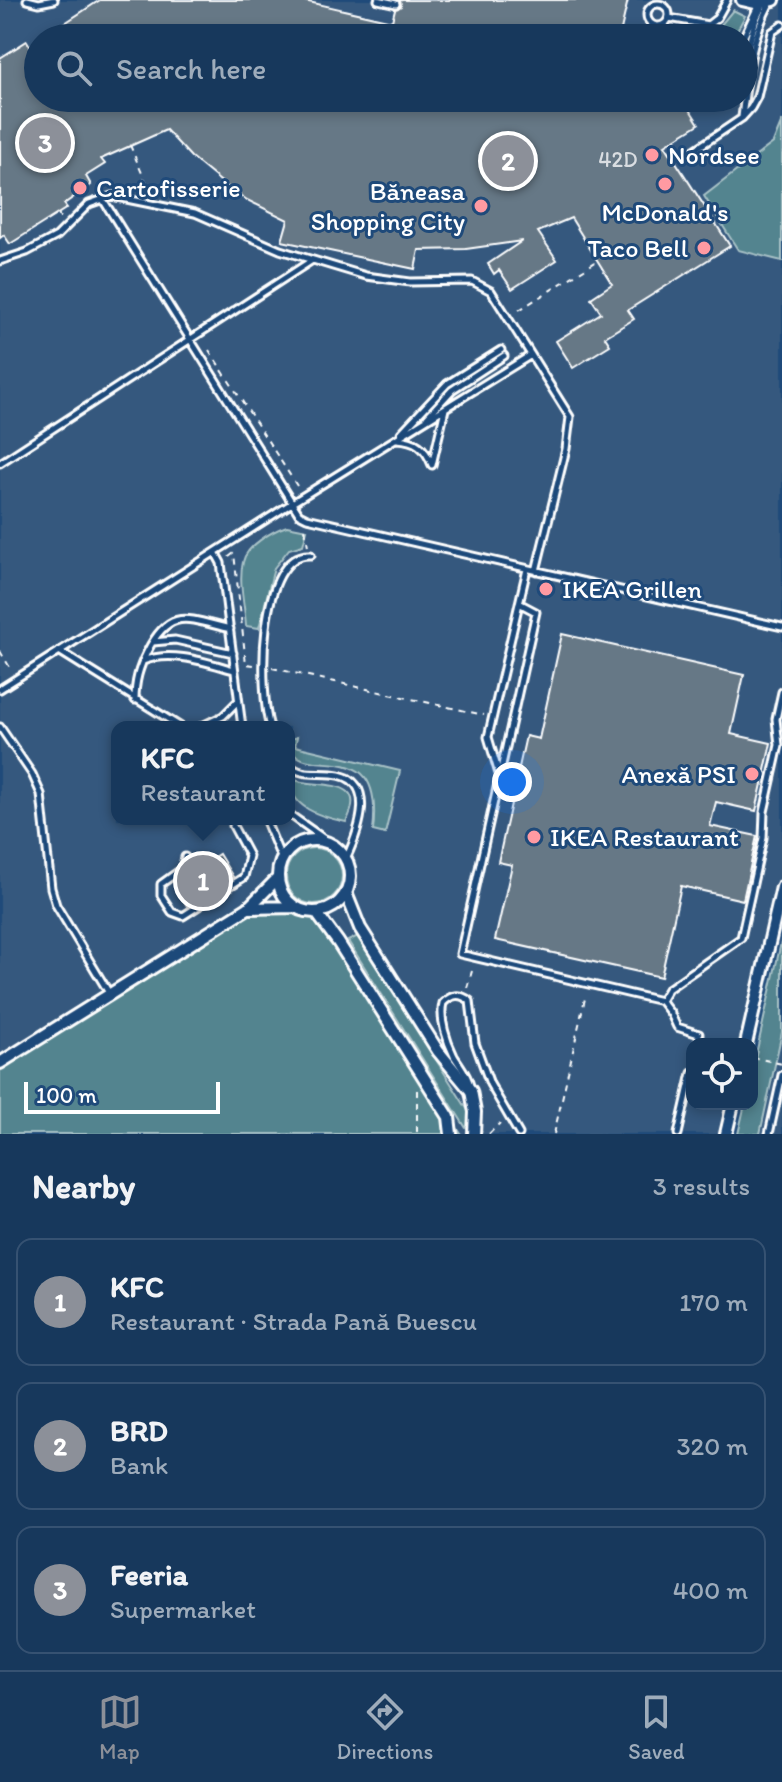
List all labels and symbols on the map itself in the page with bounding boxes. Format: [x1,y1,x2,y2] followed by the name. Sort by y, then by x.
[19,113,71,173] pin: 3
[482,131,534,191] pin: 2
[668,139,760,171] place label: Nordsee
[598,146,638,173] house number: 42D
[643,146,661,164] marker: Nordsee
[96,172,241,204] place label: Cartofisserie
[311,175,465,237] place label: Băneasa Shopping City
[656,175,674,193] marker: McDonald's
[71,179,89,197] marker: Cartofisserie
[601,196,729,228] place label: McDonald's
[472,197,490,215] marker: Băneasa Shopping City
[588,232,688,264] place label: Taco Bell
[695,239,713,257] marker: Taco Bell
[562,573,702,605] place label: IKEA Grillen
[537,580,555,598] marker: IKEA Grillen
[621,758,736,790] place label: Anexă PSI
[492,762,532,802] your location
[743,765,761,783] marker: Anexă PSI
[550,821,739,853] place label: IKEA Restaurant
[525,828,543,846] marker: IKEA Restaurant
[177,851,229,911] pin: 1
[24,1078,220,1114] scale bar

